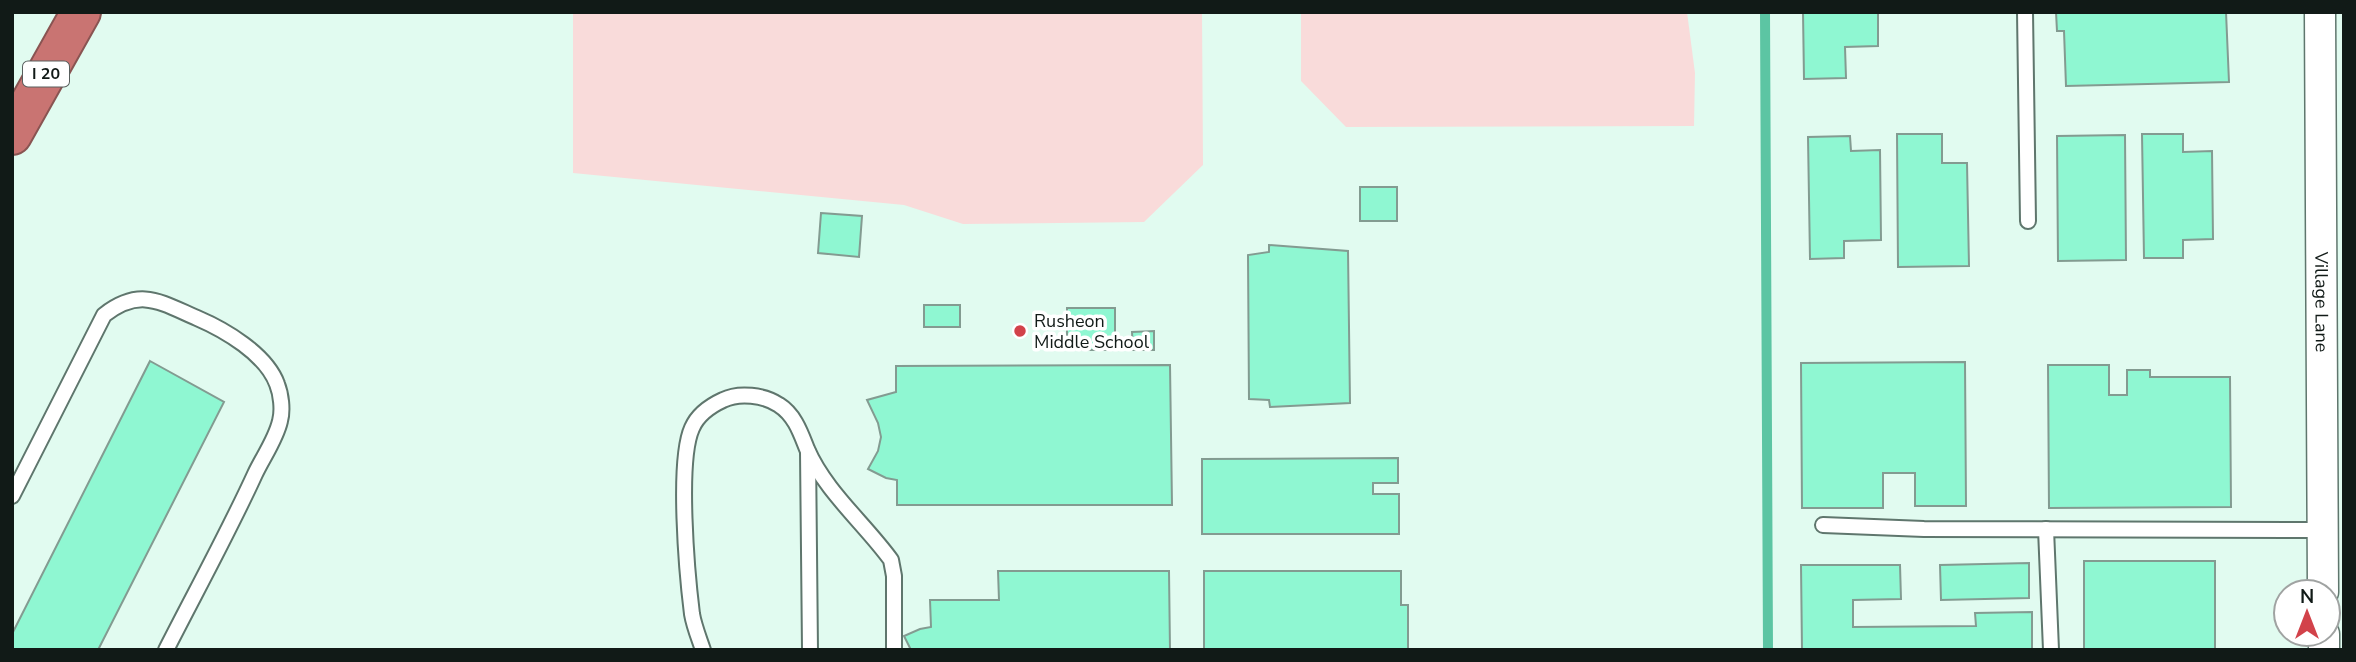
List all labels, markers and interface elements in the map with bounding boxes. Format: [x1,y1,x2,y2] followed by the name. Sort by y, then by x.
[23,61,69,86] road number: I 20
[2309,251,2334,352] street label: Village Lane
[1034,309,1150,354] place label: Rusheon Middle School
[1012,323,1028,339] marker: Rusheon Middle School
[2272,578,2342,648] north arrow
[2300,584,2314,610] text: N

